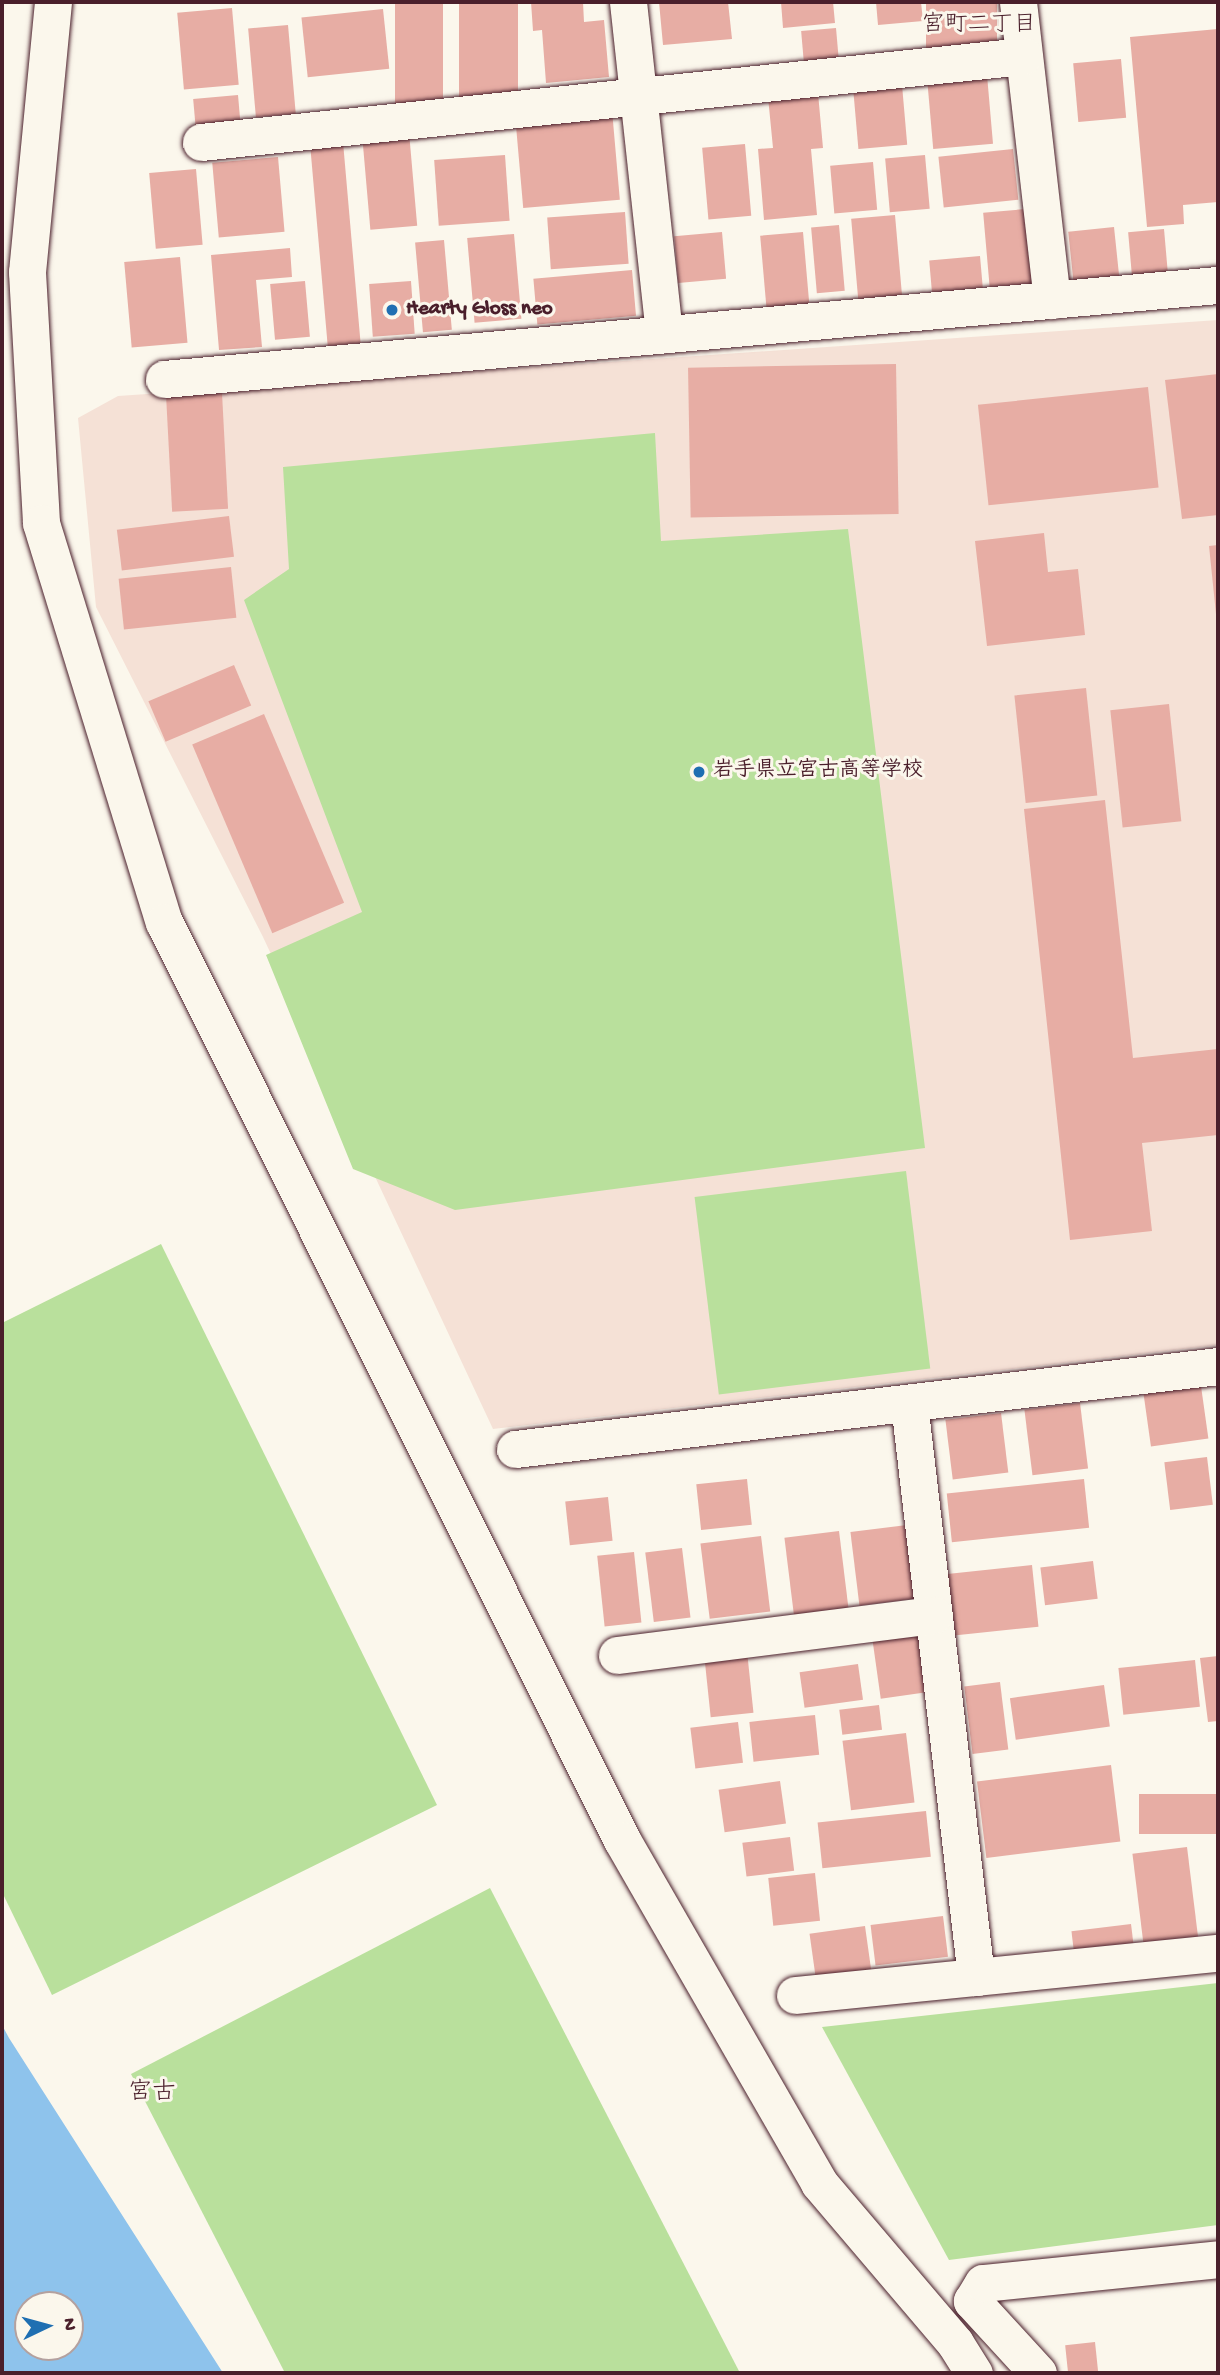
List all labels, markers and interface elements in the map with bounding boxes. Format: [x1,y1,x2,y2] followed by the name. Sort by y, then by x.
[922,12,1036,40] district label: 宮町二丁目
[406,297,553,323] place label: Hearty Gloss neo
[384,302,400,318] marker: Hearty Gloss neo
[713,759,923,785] place label: 岩手県立宮古高等学校
[691,764,707,780] marker: 岩手県立宮古高等学校
[128,2080,176,2108] district label: 宮古
[14,2291,84,2361] north arrow
[56,2317,80,2331] text: N

